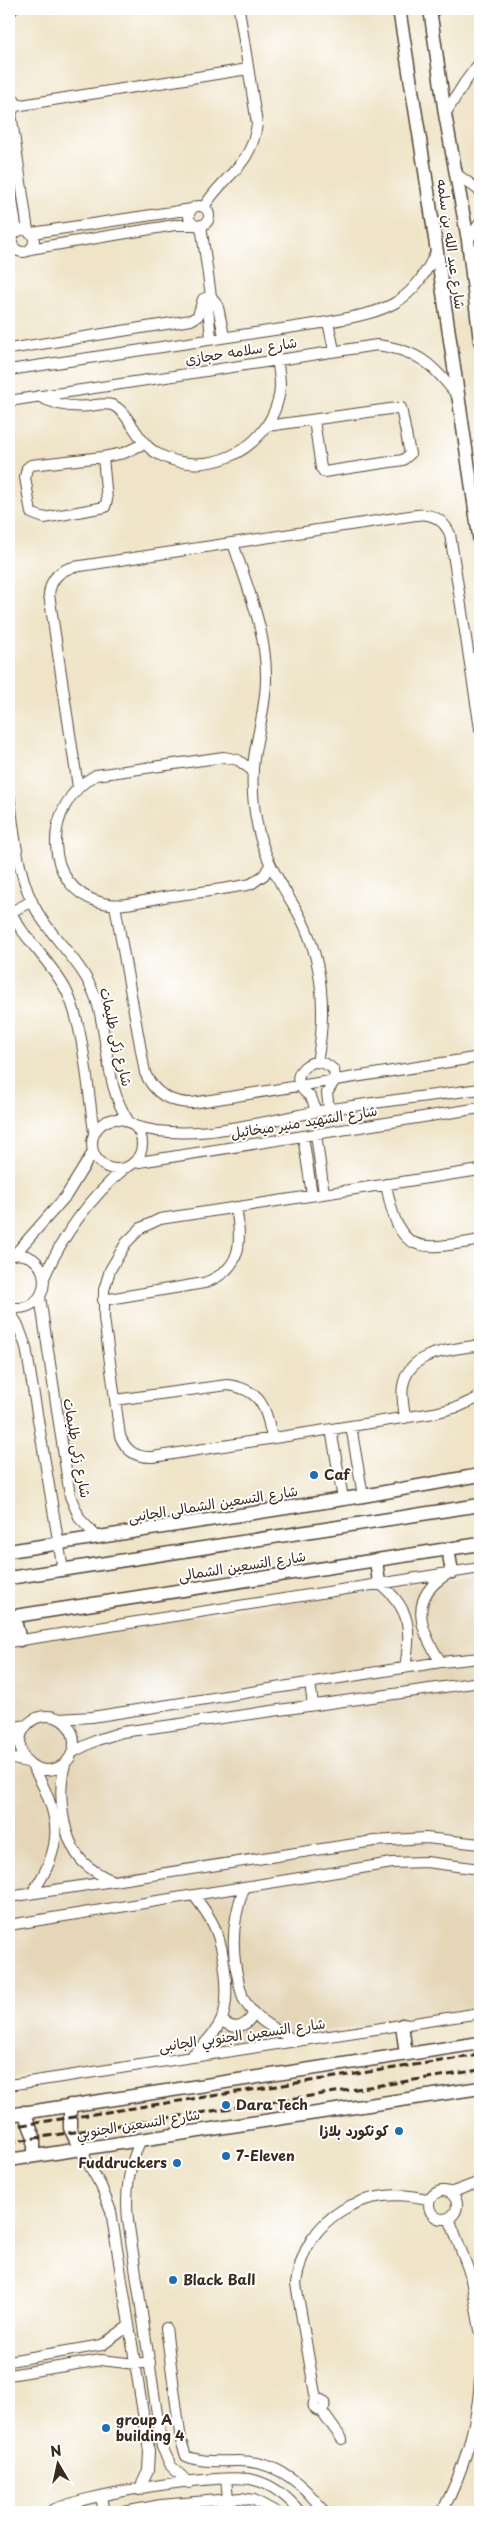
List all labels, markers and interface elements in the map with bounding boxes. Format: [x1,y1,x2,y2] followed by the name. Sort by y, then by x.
[432,177,471,311] street label: شارع عبد الله بن سلمه
[183,331,298,370] street label: شارع سلامه حجازى
[95,985,138,1088] street label: شارع زكى طليمات
[229,1100,379,1143] street label: شارع الشهيد منير ميخائيل
[58,1396,97,1499] street label: شارع زكى طليمات
[324,1464,351,1485] place label: Caf
[308,1469,320,1481] marker: Caf
[126,1480,299,1527] street label: شارع التسعين الشمالى الجانبى
[177,1545,307,1586] street label: شارع التسعين الشمالى
[157,2012,327,2060] street label: شارع التسعين الجنوبي الجانبى
[236,2094,308,2115] place label: Dara Tech
[220,2099,232,2111] marker: Dara Tech
[74,2103,202,2147] street label: شارع التسعين الجنوبي
[319,2120,389,2141] place label: كونكورد بلازا
[393,2125,405,2137] marker: كونكورد بلازا
[236,2145,295,2166] place label: 7-Eleven
[220,2150,232,2162] marker: 7-Eleven
[78,2152,167,2173] place label: Fuddruckers
[171,2157,183,2169] marker: Fuddruckers
[183,2269,255,2290] place label: Black Ball
[167,2274,179,2286] marker: Black Ball
[116,2409,185,2446] place label: group A building 4
[100,2422,112,2434] marker: group A building 4
[32,2438,82,2488] north arrow
[49,2439,63,2462] text: N

